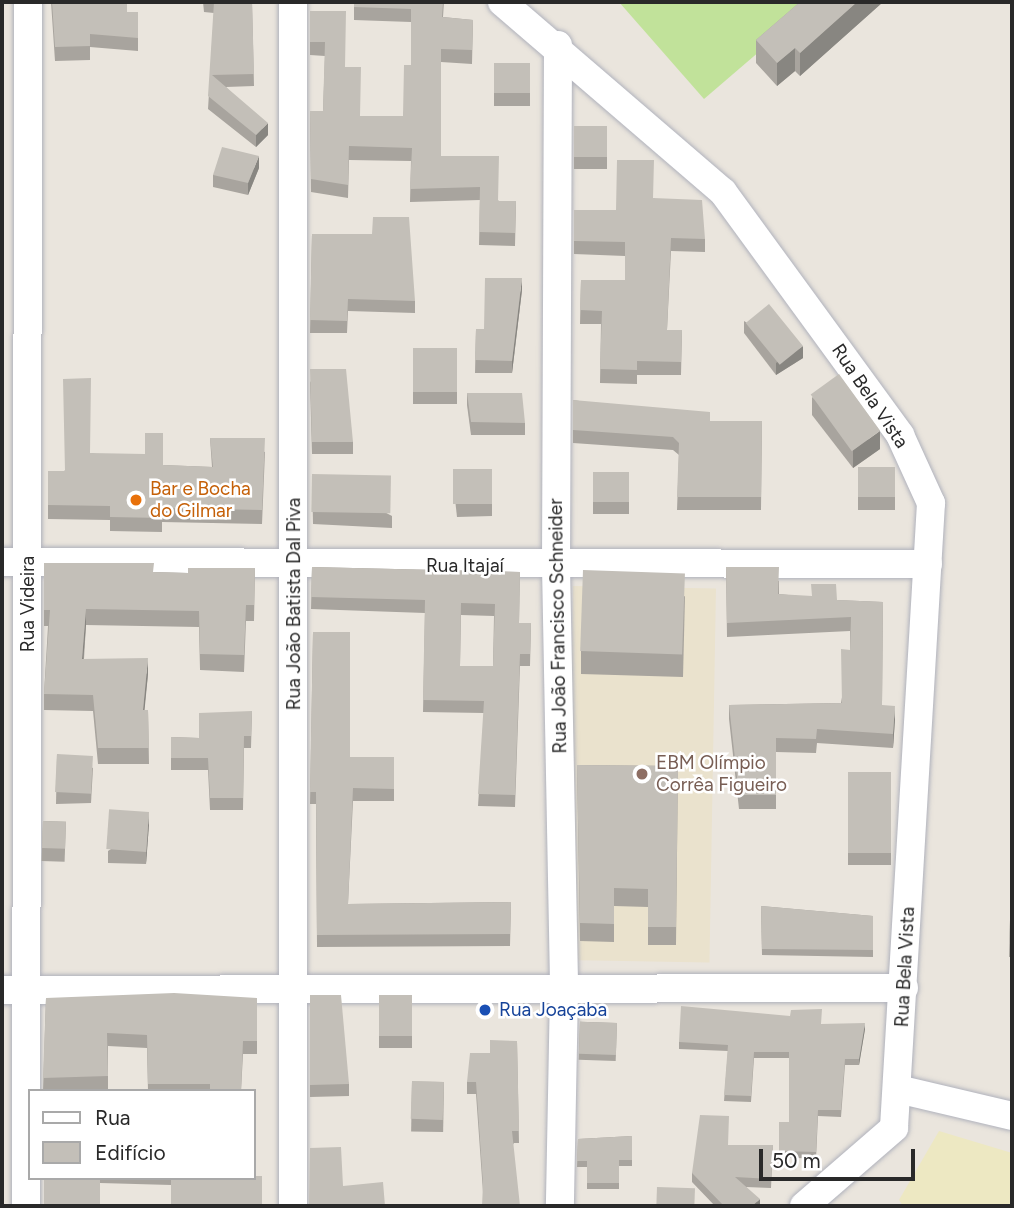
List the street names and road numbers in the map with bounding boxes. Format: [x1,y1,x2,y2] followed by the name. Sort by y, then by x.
[827,340,913,452] street label: Rua Bela Vista
[283,498,305,710] street label: Rua João Batista Dal Piva
[544,498,572,754] street label: Rua João Francisco Schneider
[426,555,504,577] street label: Rua Itajaí
[17,556,39,652] street label: Rua Videira
[890,906,920,1028] street label: Rua Bela Vista

